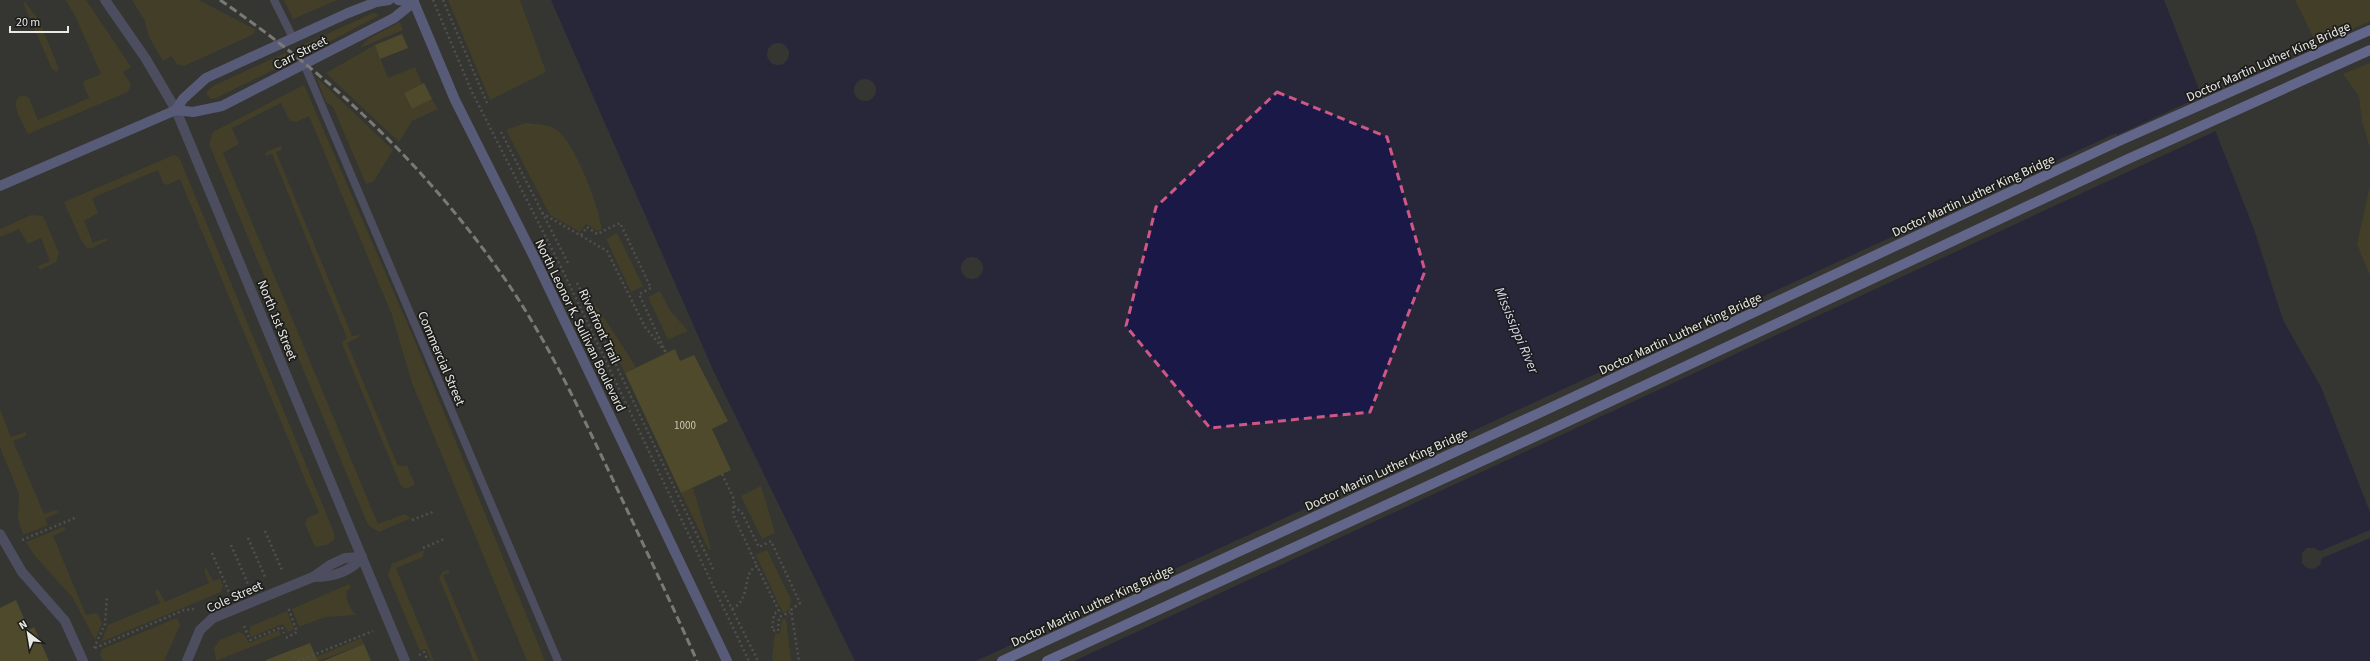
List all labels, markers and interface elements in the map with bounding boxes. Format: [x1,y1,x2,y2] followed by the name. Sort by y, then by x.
[10,8,68,34] scale bar
[16,14,40,31] text: 20 m
[2184,18,2353,106] street label: Doctor Martin Luther King Bridge
[270,31,331,74] street label: Carr Street
[1889,150,2058,242] street label: Doctor Martin Luther King Bridge
[530,236,630,415] street label: North Leonor K. Sullivan Boulevard
[253,277,302,364] street label: North 1st Street
[1489,284,1544,378] water label: Mississippi River
[574,286,624,367] street label: Riverfront Trail
[1596,288,1765,380] street label: Doctor Martin Luther King Bridge
[413,308,469,409] street label: Commercial Street
[674,418,696,433] house number: 1000
[1302,424,1471,516] street label: Doctor Martin Luther King Bridge
[1008,560,1177,652] street label: Doctor Martin Luther King Bridge
[204,576,266,617] street label: Cole Street
[8,613,48,653] north arrow
[16,617,30,633] text: N

